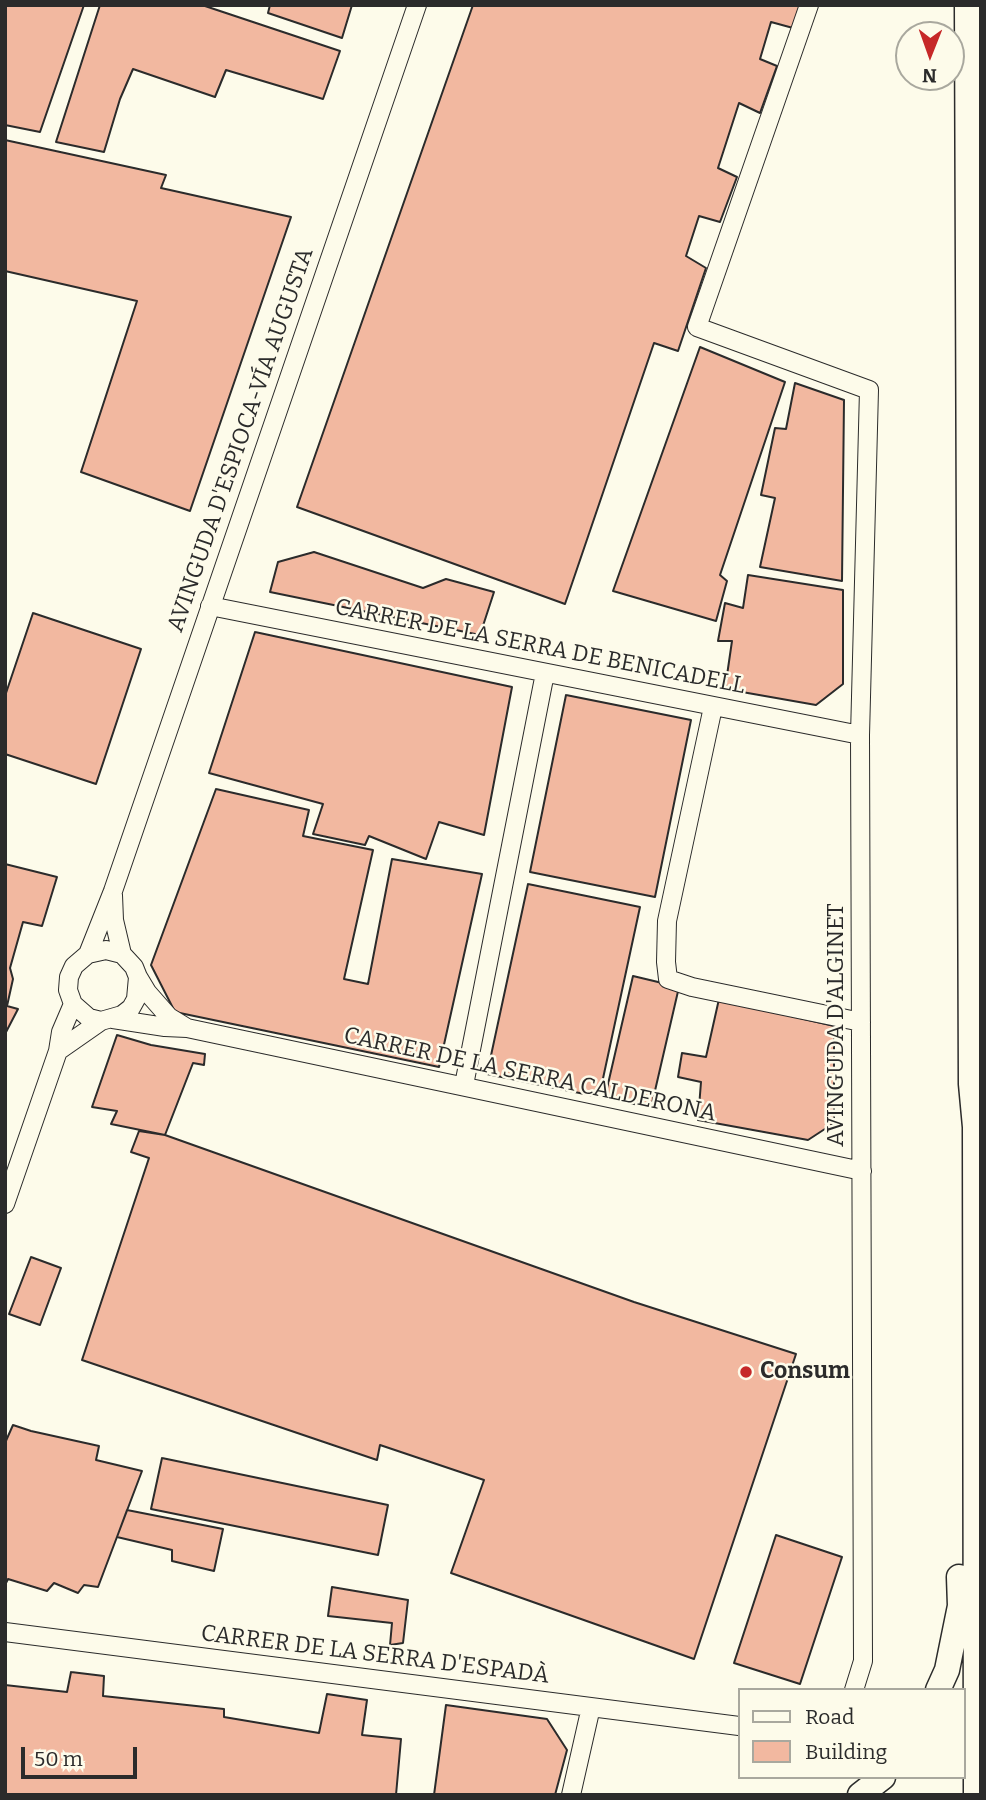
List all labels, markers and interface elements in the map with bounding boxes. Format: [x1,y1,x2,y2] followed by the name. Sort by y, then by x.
[895,21,965,91] north arrow
[922,64,937,87] text: N
[162,244,320,636] street label: AVINGUDA D'ESPIOCA-VÍA AUGUSTA
[333,594,747,700] street label: CARRER DE LA SERRA DE BENICADELL
[823,903,851,1147] street label: AVINGUDA D'ALGINET
[341,1022,719,1128] street label: CARRER DE LA SERRA CALDERONA
[760,1358,850,1386] place label: Consum
[738,1364,754,1380] marker: Consum
[199,1620,551,1690] street label: CARRER DE LA SERRA D'ESPADÀ
[738,1688,965,1779] legend
[805,1704,854,1730] text: Road
[24,1734,140,1778] scale bar
[805,1739,887,1765] text: Building
[34,1746,83,1772] text: 50 m

